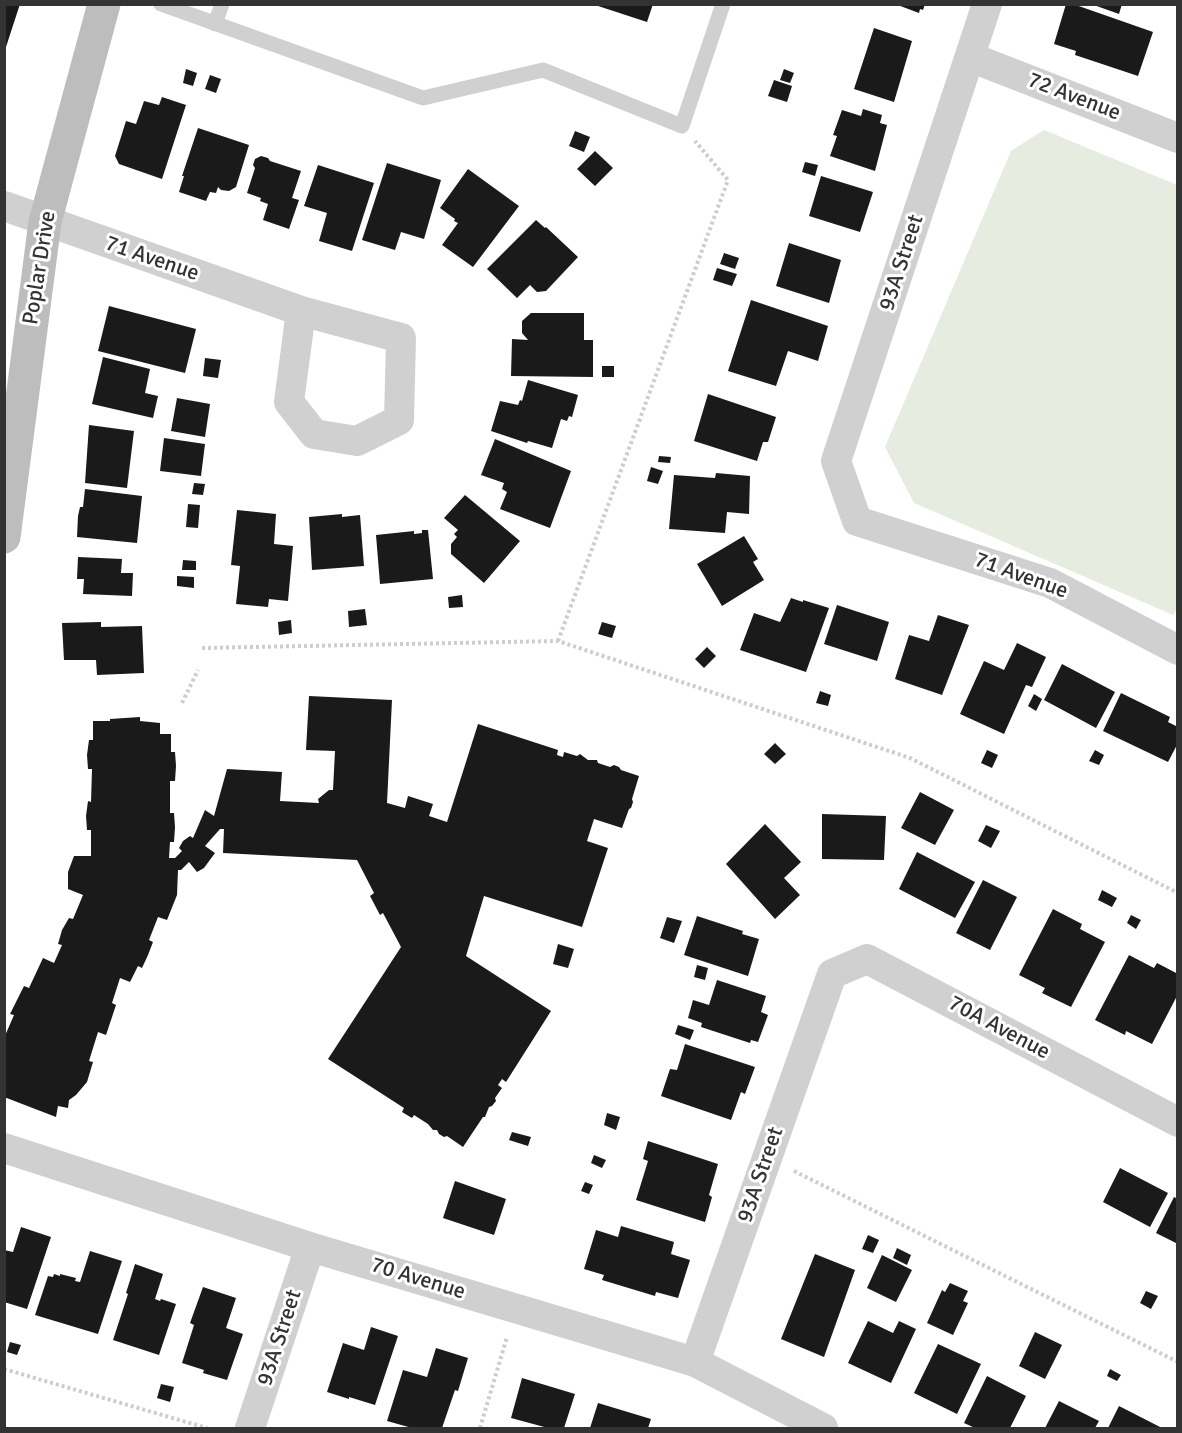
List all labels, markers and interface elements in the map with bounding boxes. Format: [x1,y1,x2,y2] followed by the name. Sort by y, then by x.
[1024,67,1124,127] street label: 72 Avenue
[18,209,62,327] street label: Poplar Drive
[874,212,930,314] street label: 93A Street
[102,231,202,287] street label: 71 Avenue
[971,547,1071,605] street label: 71 Avenue
[944,990,1054,1066] street label: 70A Avenue
[732,1124,790,1226] street label: 93A Street
[368,1252,468,1306] street label: 70 Avenue
[252,1287,308,1389] street label: 93A Street

